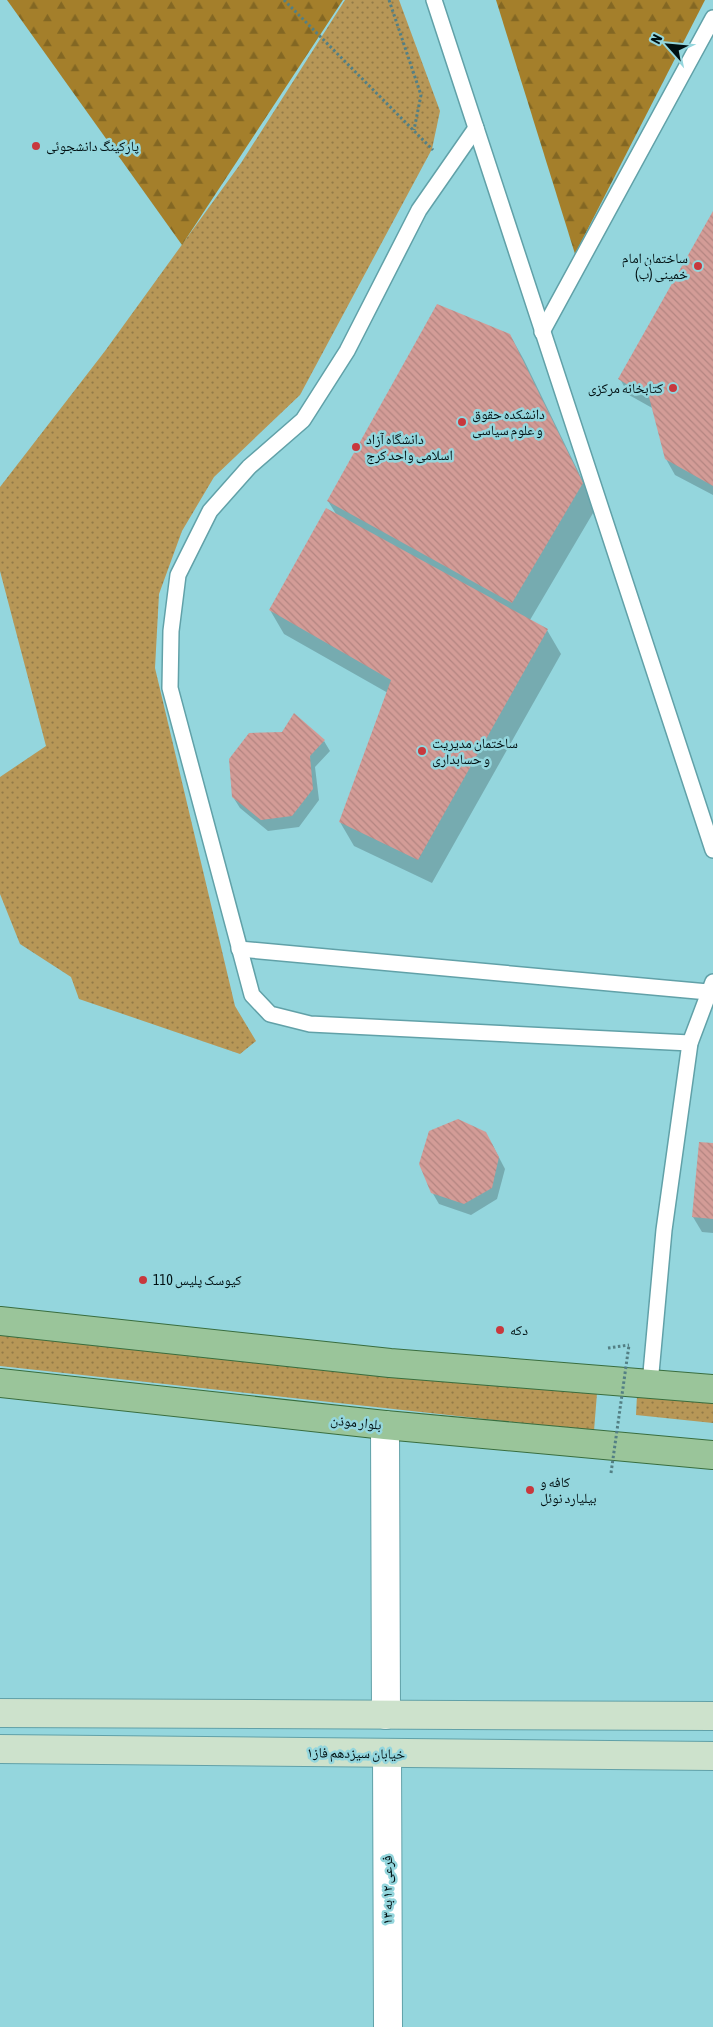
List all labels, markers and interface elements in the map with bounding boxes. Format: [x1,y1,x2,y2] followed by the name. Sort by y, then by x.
[643,20,693,70] north arrow
[647,32,665,46] text: N
[46,138,139,155] place label: پارکینگ دانشجوئی
[30,140,42,152] marker: پارکینگ دانشجوئی
[622,250,688,283] place label: ساختمان امام خمینی (ب)
[692,260,704,272] marker: ساختمان امام خمینی (ب)
[588,380,663,397] place label: کتابخانه مرکزی
[667,382,679,394] marker: کتابخانه مرکزی
[472,406,545,440] place label: دانشکده حقوق و علوم سیاسی
[456,416,468,428] marker: دانشکده حقوق و علوم سیاسی
[366,431,453,465] place label: دانشگاه آزاد اسلامی واحد کرج
[350,441,362,453] marker: دانشگاه آزاد اسلامی واحد کرج
[432,735,518,768] place label: ساختمان مدیریت و حسابداری
[416,745,428,757] marker: ساختمان مدیریت و حسابداری
[153,1272,242,1289] place label: کیوسک پلیس 110
[137,1274,149,1286] marker: کیوسک پلیس 110
[510,1322,528,1338] place label: دکه
[494,1324,506,1336] marker: دکه
[329,1411,383,1434] street label: بلوار موذن
[540,1474,597,1507] place label: کافه و بیلیارد نوئل
[524,1484,536,1496] marker: کافه و بیلیارد نوئل
[307,1744,405,1764] street label: خیابان سیزدهم فاز۱
[379,1855,396,1925] street label: فرعی ۱۲ به ۱۳

